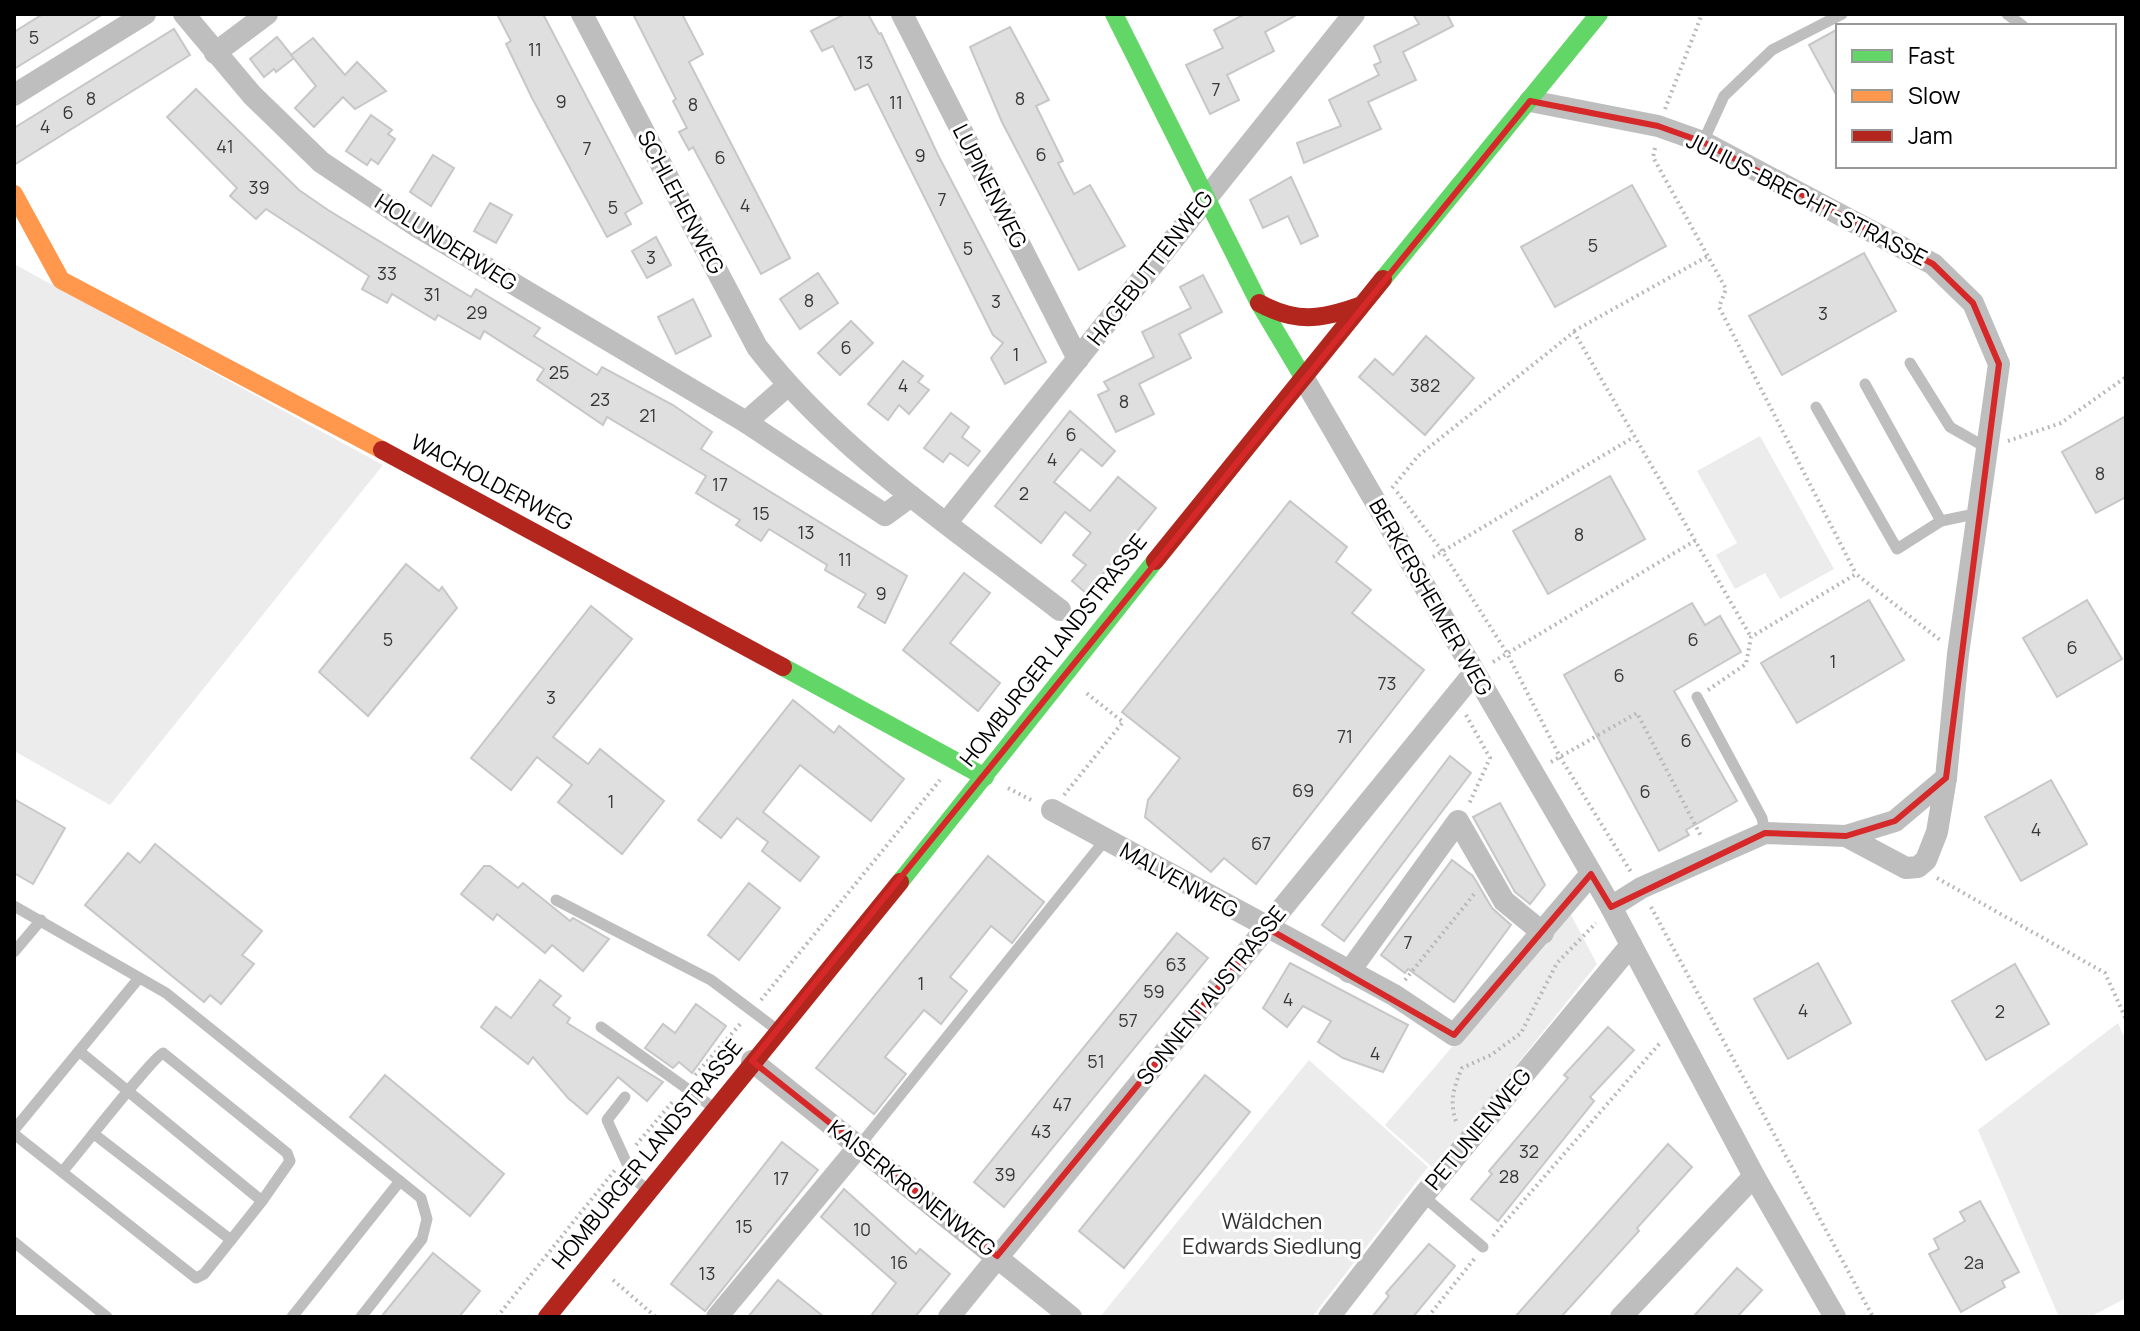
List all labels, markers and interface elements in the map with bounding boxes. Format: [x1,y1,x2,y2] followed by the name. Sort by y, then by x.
[1836,24,2116,168] legend
[29,25,39,49] house number: 5
[528,37,542,61] house number: 11
[1908,38,1955,71] text: Fast
[857,50,873,74] house number: 13
[1211,77,1221,101] house number: 7
[1908,78,1961,111] text: Slow
[86,86,96,110] house number: 8
[1015,86,1025,110] house number: 8
[555,89,567,113] house number: 9
[889,90,903,114] house number: 11
[688,92,698,116] house number: 8
[62,100,74,124] house number: 6
[40,114,50,138] house number: 4
[1908,118,1953,151] text: Jam
[946,119,1034,253] street label: LUPINENWEG
[630,125,732,279] street label: SCHLEHENWEG
[1682,125,1932,273] street label: JULIUS-BRECHT-STRASSE
[216,134,234,158] house number: 41
[582,136,592,160] house number: 7
[1035,142,1047,166] house number: 6
[914,143,926,167] house number: 9
[714,145,726,169] house number: 6
[248,175,270,199] house number: 39
[1080,184,1220,352] street label: HAGEBUTTENWEG
[369,186,523,298] street label: HOLUNDERWEG
[937,187,947,211] house number: 7
[740,193,750,217] house number: 4
[608,195,618,219] house number: 5
[1588,233,1598,257] house number: 5
[963,236,973,260] house number: 5
[646,245,656,269] house number: 3
[377,261,397,285] house number: 33
[424,282,440,306] house number: 31
[804,288,814,312] house number: 8
[991,289,1001,313] house number: 3
[466,300,488,324] house number: 29
[1818,301,1828,325] house number: 3
[840,335,852,359] house number: 6
[1012,342,1020,366] house number: 1
[549,360,569,384] house number: 25
[898,373,908,397] house number: 4
[1410,373,1440,397] house number: 382
[590,387,610,411] house number: 23
[1119,389,1129,413] house number: 8
[639,403,657,427] house number: 21
[1065,422,1077,446] house number: 6
[406,427,578,537] street label: WACHOLDERWEG
[1047,447,1057,471] house number: 4
[2095,461,2105,485] house number: 8
[712,472,728,496] house number: 17
[1019,481,1029,505] house number: 2
[1362,493,1500,701] street label: BERKERSHEIMER WEG
[752,501,770,525] house number: 15
[798,520,814,544] house number: 13
[1574,522,1584,546] house number: 8
[953,527,1153,773] street label: HOMBURGER LANDSTRASSE
[838,547,852,571] house number: 11
[875,581,887,605] house number: 9
[383,627,393,651] house number: 5
[1687,627,1699,651] house number: 6
[2066,635,2078,659] house number: 6
[1829,649,1837,673] house number: 1
[1613,663,1625,687] house number: 6
[1378,671,1397,695] house number: 73
[546,685,556,709] house number: 3
[1337,724,1353,748] house number: 71
[1680,728,1692,752] house number: 6
[1292,778,1314,802] house number: 69
[1639,779,1651,803] house number: 6
[607,789,615,813] house number: 1
[2031,817,2041,841] house number: 4
[1251,831,1271,855] house number: 67
[1115,835,1243,925] street label: MALVENWEG
[1129,899,1293,1091] street label: SONNENTAUSTRASSE
[1403,930,1413,954] house number: 7
[1165,952,1187,976] house number: 63
[917,971,925,995] house number: 1
[1143,979,1165,1003] house number: 59
[1283,987,1293,1011] house number: 4
[1798,998,1808,1022] house number: 4
[1995,999,2005,1023] house number: 2
[1118,1008,1138,1032] house number: 57
[545,1033,749,1275] street label: HOMBURGER LANDSTRASSE
[1370,1041,1380,1065] house number: 4
[1087,1049,1105,1073] house number: 51
[1418,1062,1538,1196] street label: PETUNIENWEG
[1052,1092,1072,1116] house number: 47
[822,1113,1002,1263] street label: KAISERKRONENWEG
[1031,1119,1051,1143] house number: 43
[1519,1139,1539,1163] house number: 32
[994,1162,1016,1186] house number: 39
[1499,1164,1519,1188] house number: 28
[773,1166,789,1190] house number: 17
[1182,1206,1362,1261] park label: Wäldchen Edwards Siedlung
[735,1214,753,1238] house number: 15
[853,1217,871,1241] house number: 10
[890,1250,908,1274] house number: 16
[1964,1250,1984,1274] house number: 2a
[699,1261,715,1285] house number: 13

